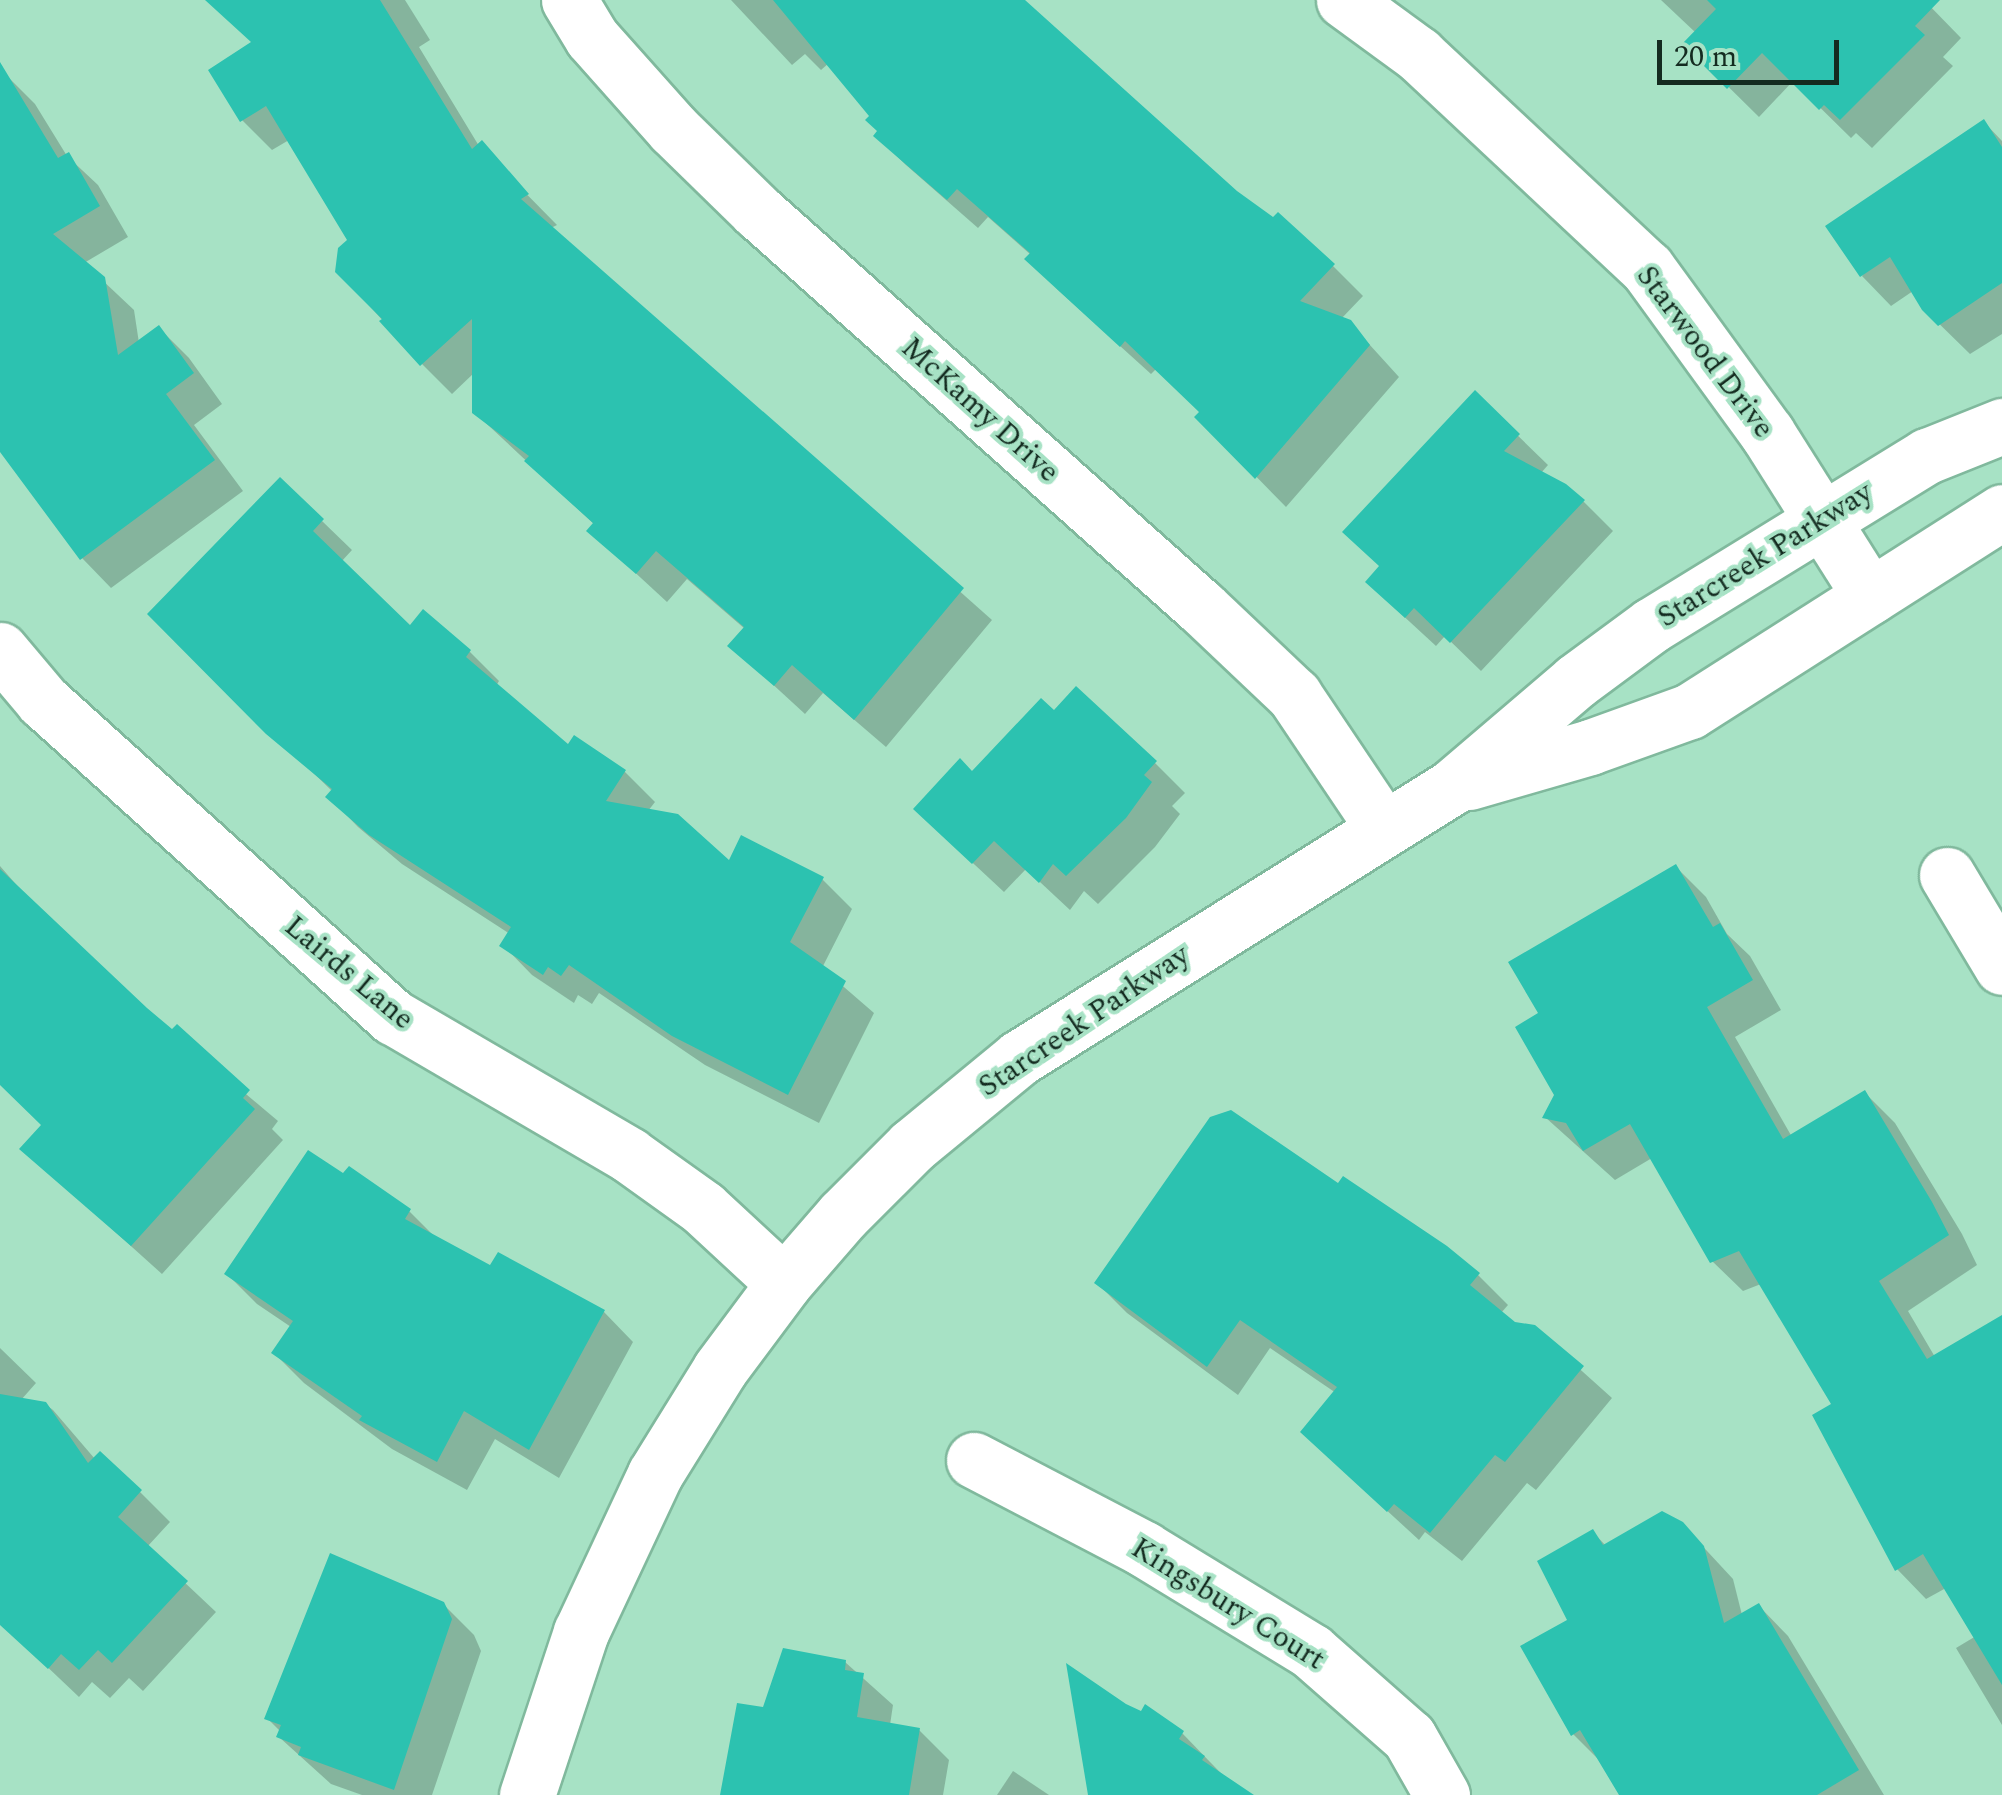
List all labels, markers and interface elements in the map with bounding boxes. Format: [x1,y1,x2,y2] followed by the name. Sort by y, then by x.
[1662,20,1844,82] scale bar
[1674,34,1737,80] text: 20 m
[1628,259,1782,445] street label: Starwood Drive
[894,330,1066,490] street label: McKamy Drive
[1651,474,1879,636] street label: Starcreek Parkway
[277,909,421,1037] street label: Lairds Lane
[972,937,1196,1105] street label: Starcreek Parkway
[1125,1530,1331,1678] street label: Kingsbury Court

